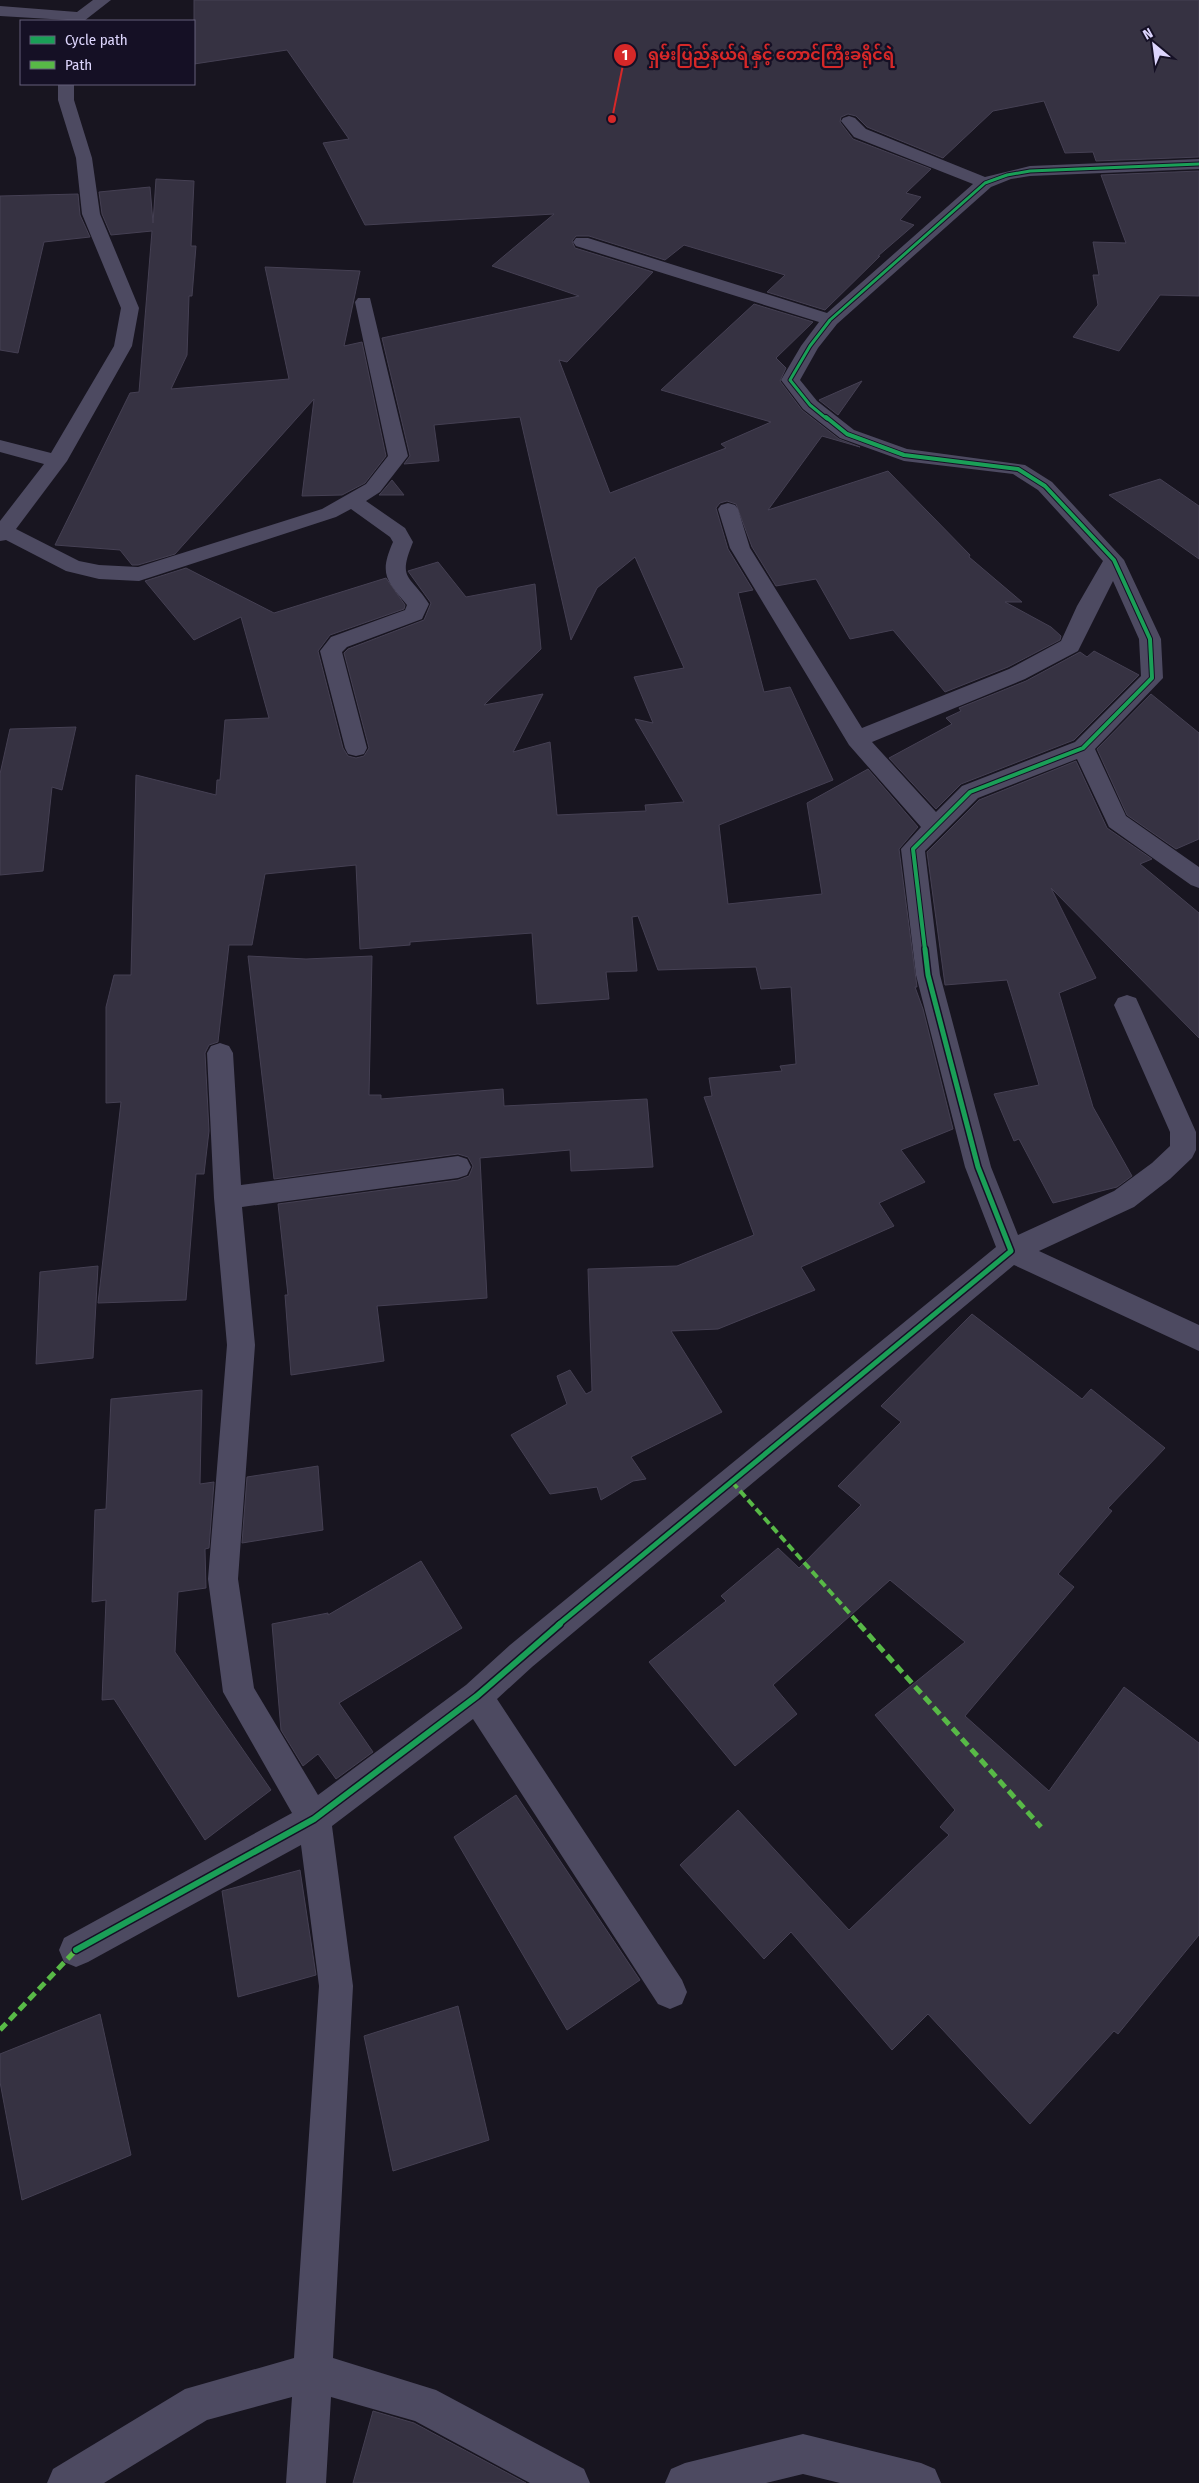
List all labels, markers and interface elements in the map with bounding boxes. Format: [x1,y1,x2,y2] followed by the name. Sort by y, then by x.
[20,20,195,85] legend
[1129,20,1179,70] north arrow
[1140,25,1156,44] text: N
[65,31,128,49] text: Cycle path
[613,39,904,70] callout: ရှမ်းပြည်နယ်ရဲ နှင့် တောင်ကြီးခရိုင်ရဲ
[648,43,895,68] text: ရှမ်းပြည်နယ်ရဲ နှင့် တောင်ကြီးခရိုင်ရဲ
[622,46,628,64] text: 1
[65,56,92,74] text: Path

